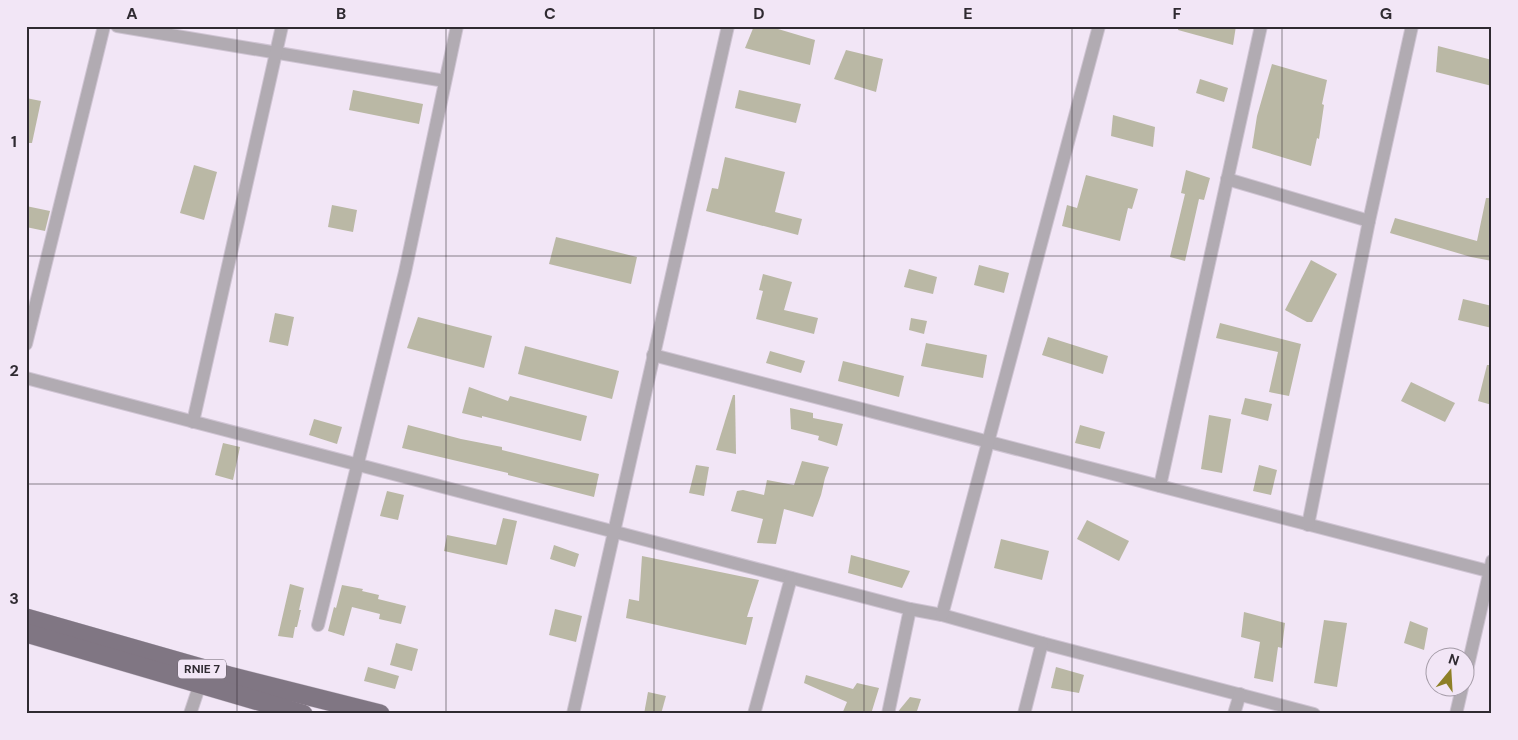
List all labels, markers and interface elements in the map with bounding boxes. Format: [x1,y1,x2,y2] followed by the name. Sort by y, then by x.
[126,3,138,24] text: A
[336,3,346,24] text: B
[544,3,556,24] text: C
[753,3,765,24] text: D
[963,3,973,24] text: E
[1173,3,1182,24] text: F
[1380,3,1392,24] text: G
[11,131,17,152] text: 1
[9,360,19,381] text: 2
[9,588,19,609] text: 3
[1426,648,1476,698] north arrow
[1446,649,1462,670] text: N
[178,660,226,679] road number: RNIE 7

